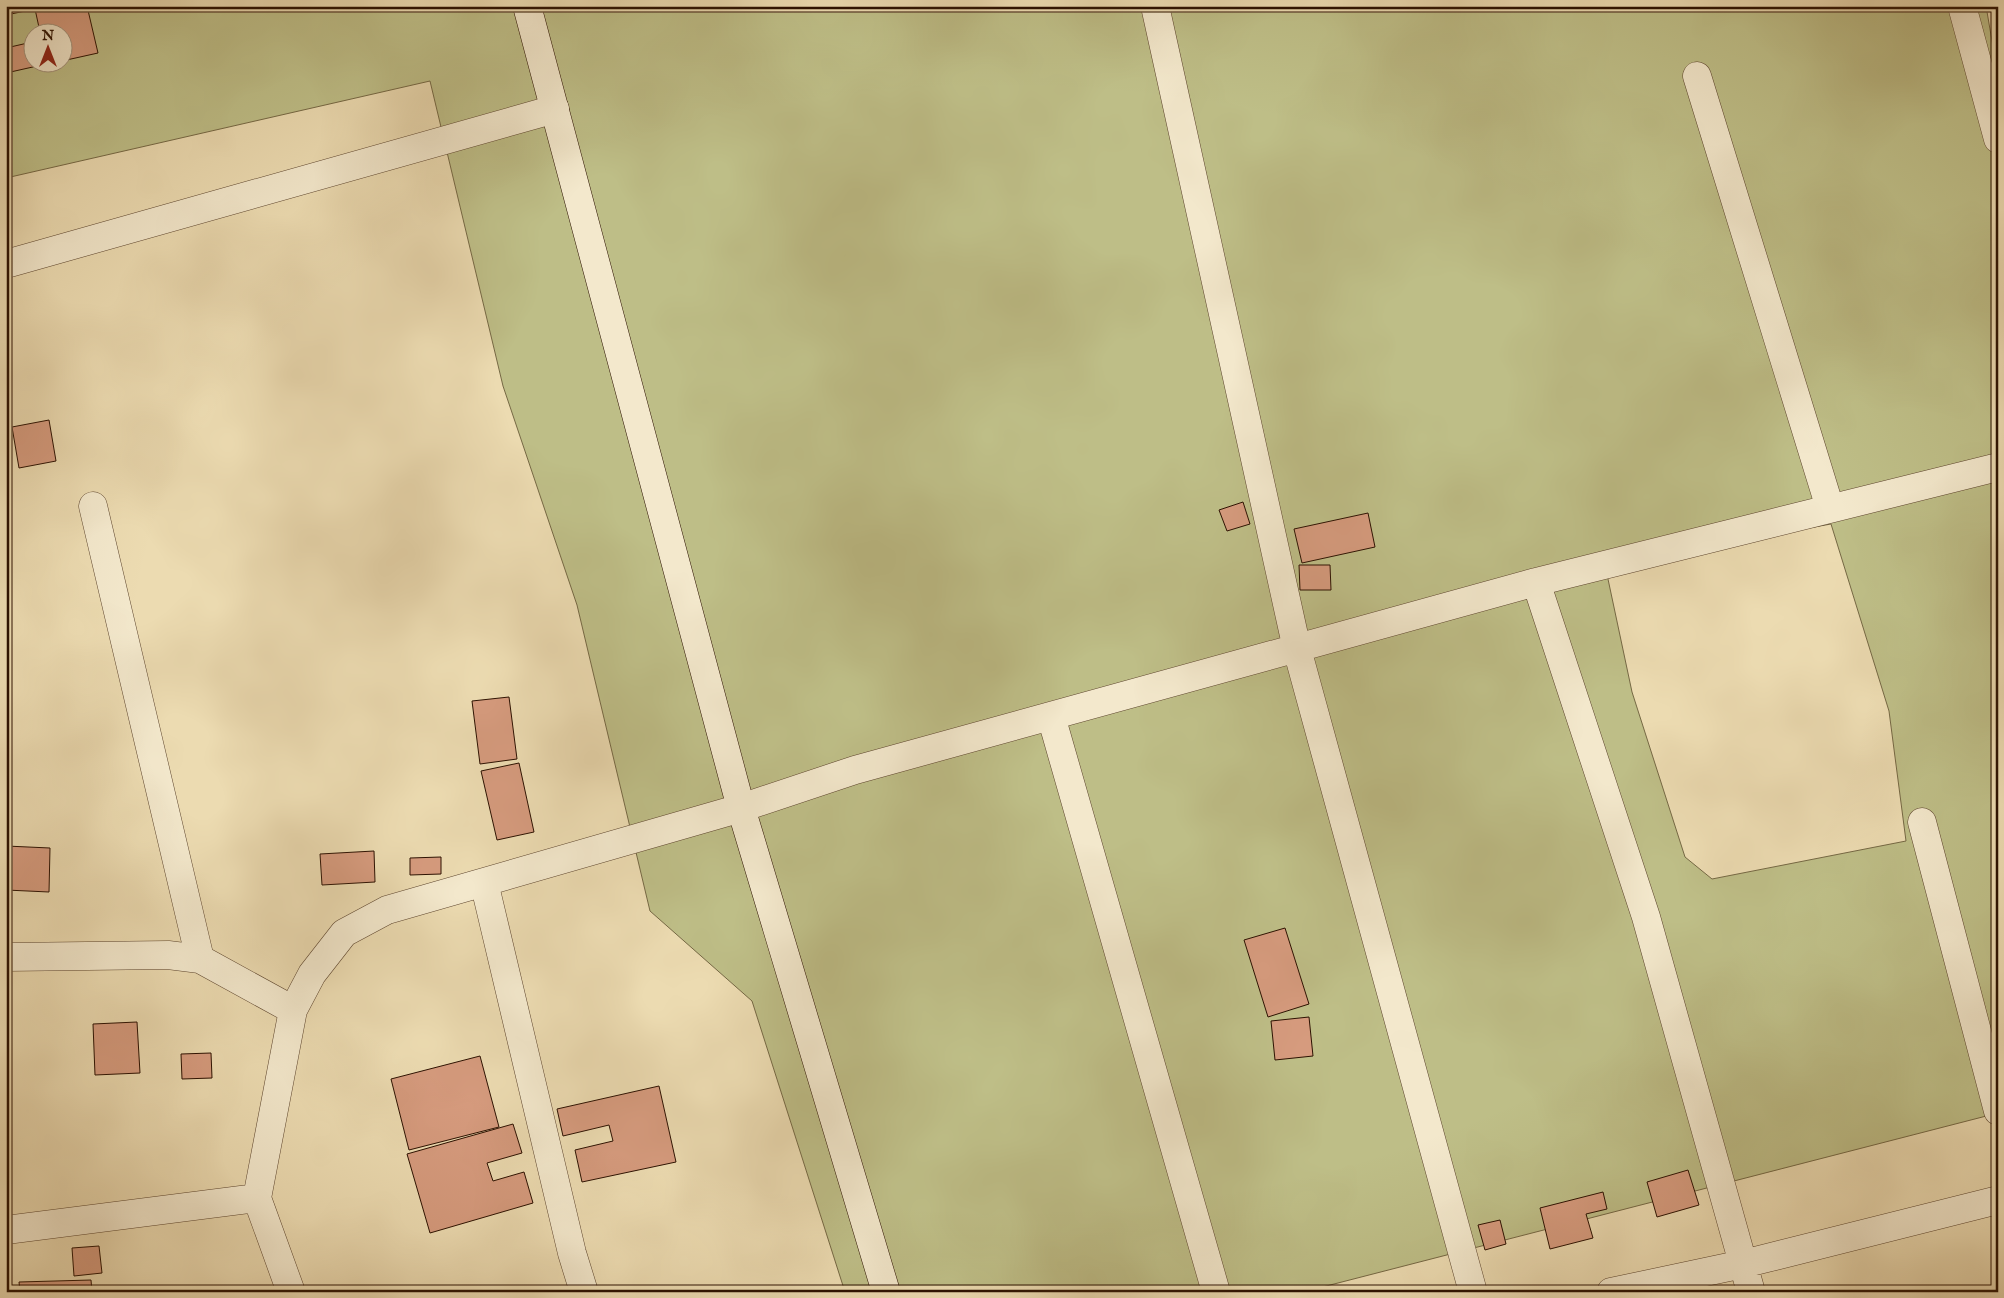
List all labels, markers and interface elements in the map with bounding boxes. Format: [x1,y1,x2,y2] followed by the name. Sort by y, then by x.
[22,22,72,72] north arrow
[41,27,54,45] text: N

